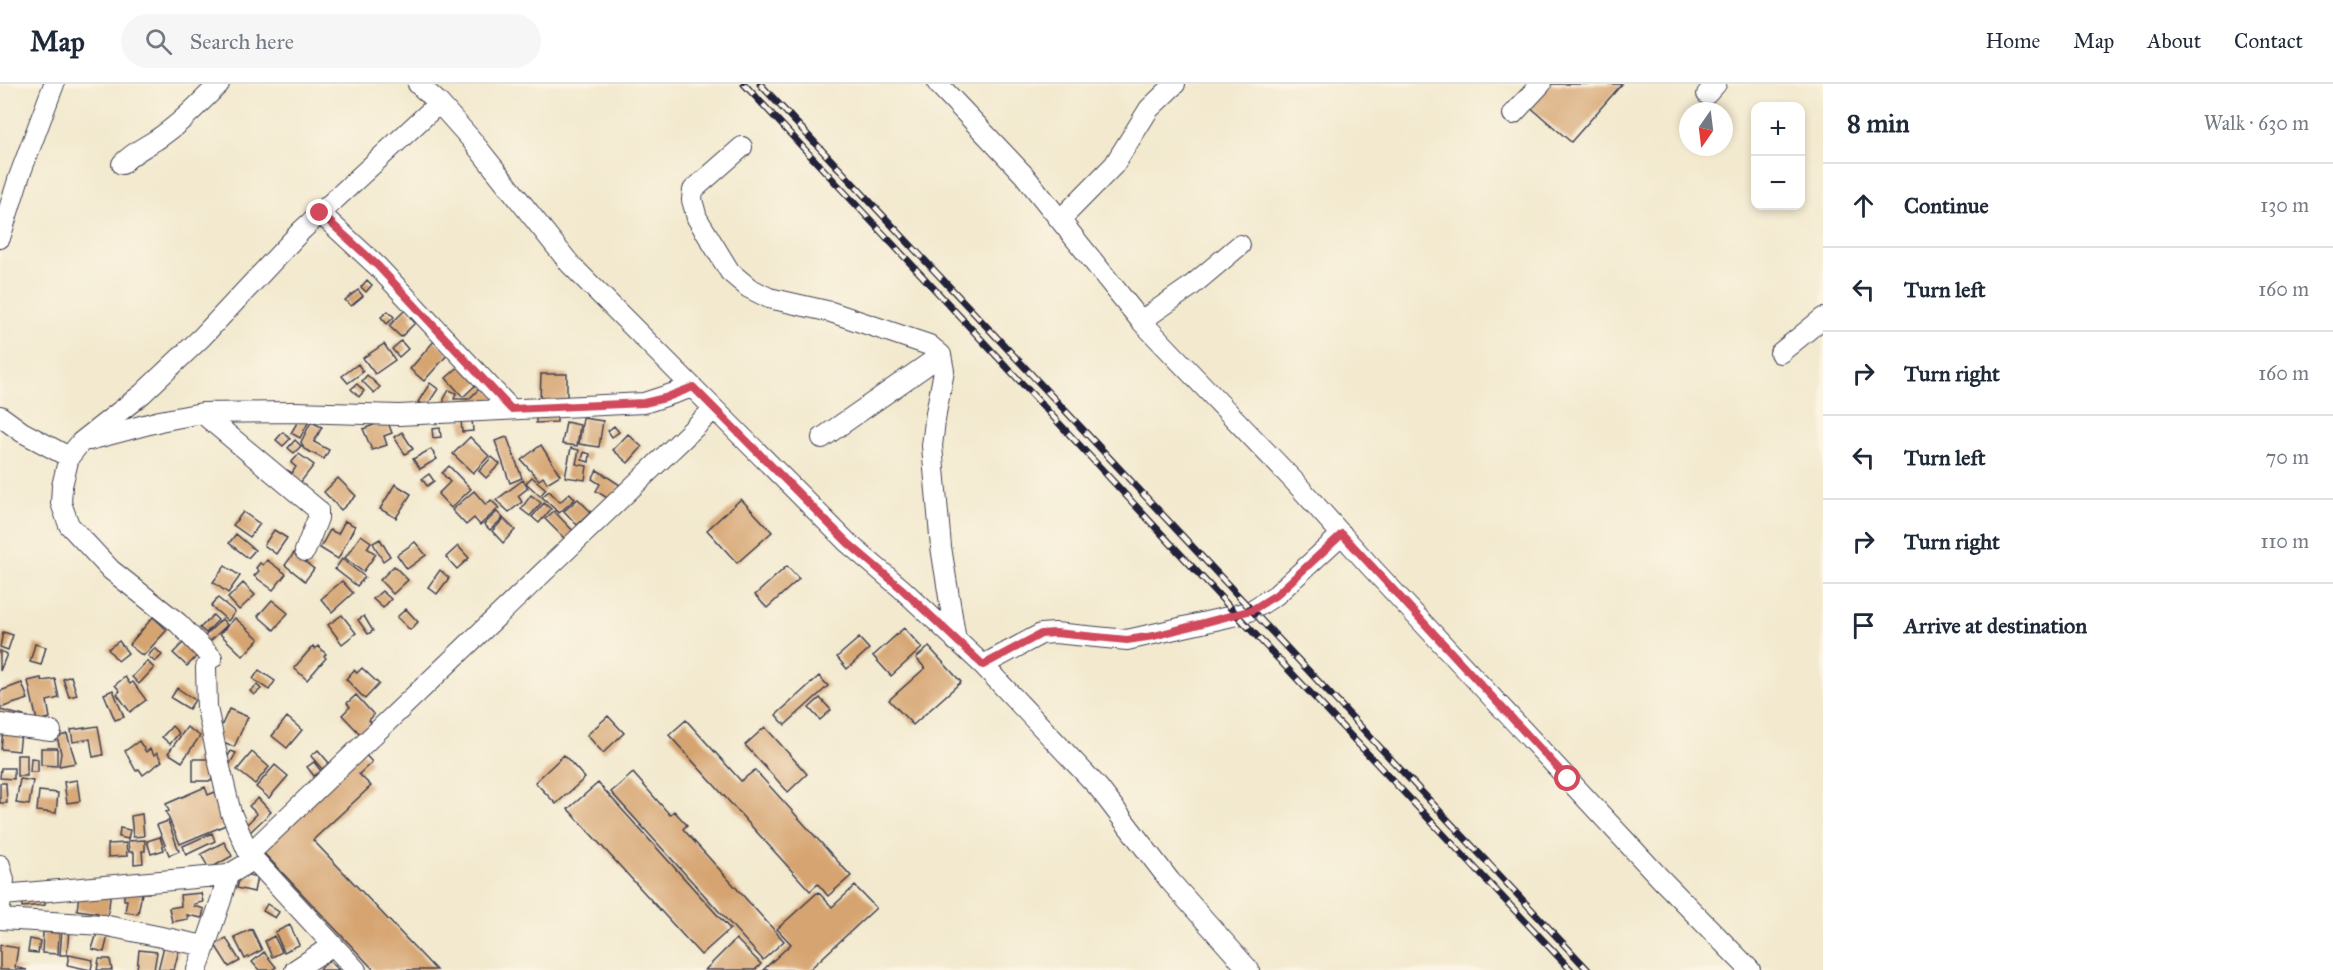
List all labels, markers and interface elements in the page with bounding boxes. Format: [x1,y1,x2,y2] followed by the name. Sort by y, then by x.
[121,14,541,68] search box
[30,24,85,59] text: Map
[142,25,175,58] icon: search
[190,28,294,55] text: Search here
[1985,28,2040,54] text: Home
[2073,28,2114,54] text: Map
[2147,28,2201,54] text: About
[2234,28,2303,54] text: Contact
[1679,102,1733,156] north arrow
[1751,102,1805,210] map controls
[1751,102,1805,156] button: +
[1847,107,1910,139] text: 8 min
[2204,111,2309,135] text: Walk · 630 m
[1751,156,1805,210] button: −
[1847,189,1880,222] icon: ahead
[1904,192,1989,219] text: Continue
[2260,193,2309,217] text: 130 m
[306,199,332,225] route end
[1847,273,1880,306] icon: left
[1904,276,1986,303] text: Turn left
[2258,277,2309,301] text: 160 m
[1847,357,1880,390] icon: right
[1904,360,2000,387] text: Turn right
[2258,361,2309,385] text: 160 m
[1847,441,1880,474] icon: left
[1904,444,1986,471] text: Turn left
[2266,445,2309,469] text: 70 m
[1847,525,1880,558] icon: right
[1904,528,2000,555] text: Turn right
[2261,529,2309,553] text: 110 m
[1847,609,1880,642] icon: arrive
[1904,612,2087,639] text: Arrive at destination
[1554,765,1580,791] route start

